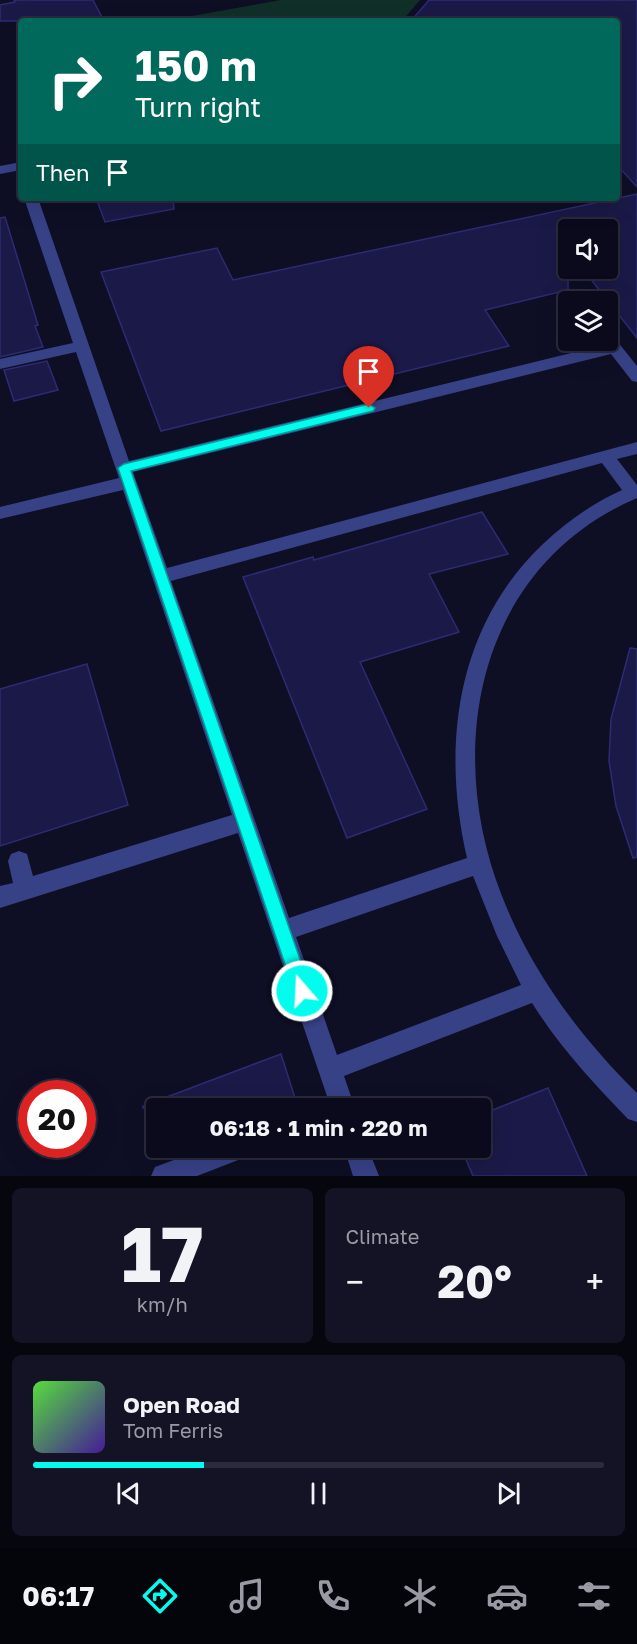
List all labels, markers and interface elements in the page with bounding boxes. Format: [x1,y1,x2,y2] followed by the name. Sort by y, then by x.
[135,40,257,90] text: 150 m
[36,42,114,120] icon: right
[135,91,261,123] text: Turn right
[101,156,134,189] icon: arrive
[36,159,89,186] text: Then
[558,219,618,351] map controls
[558,219,618,279] button: sound
[558,291,618,351] button: layers
[343,346,394,408] pin
[352,355,385,388] icon: arrive
[270,959,334,1023] position arrow
[18,1080,96,1158] speed limit sign: 20
[209,1114,428,1141] text: 06:18 · 1 min · 220 m
[121,1206,204,1299] text: 17
[346,1224,419,1248] text: Climate
[438,1254,512,1308] text: 20°
[346,1262,364,1301] text: −
[586,1262,604,1301] text: +
[137,1292,188,1316] text: km/h
[123,1391,240,1418] text: Open Road
[123,1418,223,1442] text: Tom Ferris
[112,1477,145,1510] icon: previous
[302,1477,335,1510] icon: pause
[492,1477,525,1510] icon: next
[139,1575,181,1617] icon: directions
[226,1575,268,1617] icon: music
[312,1575,354,1617] icon: phone
[399,1575,441,1617] icon: climate
[486,1575,528,1617] icon: car
[573,1575,615,1617] icon: filters
[22,1580,94,1612] text: 06:17

